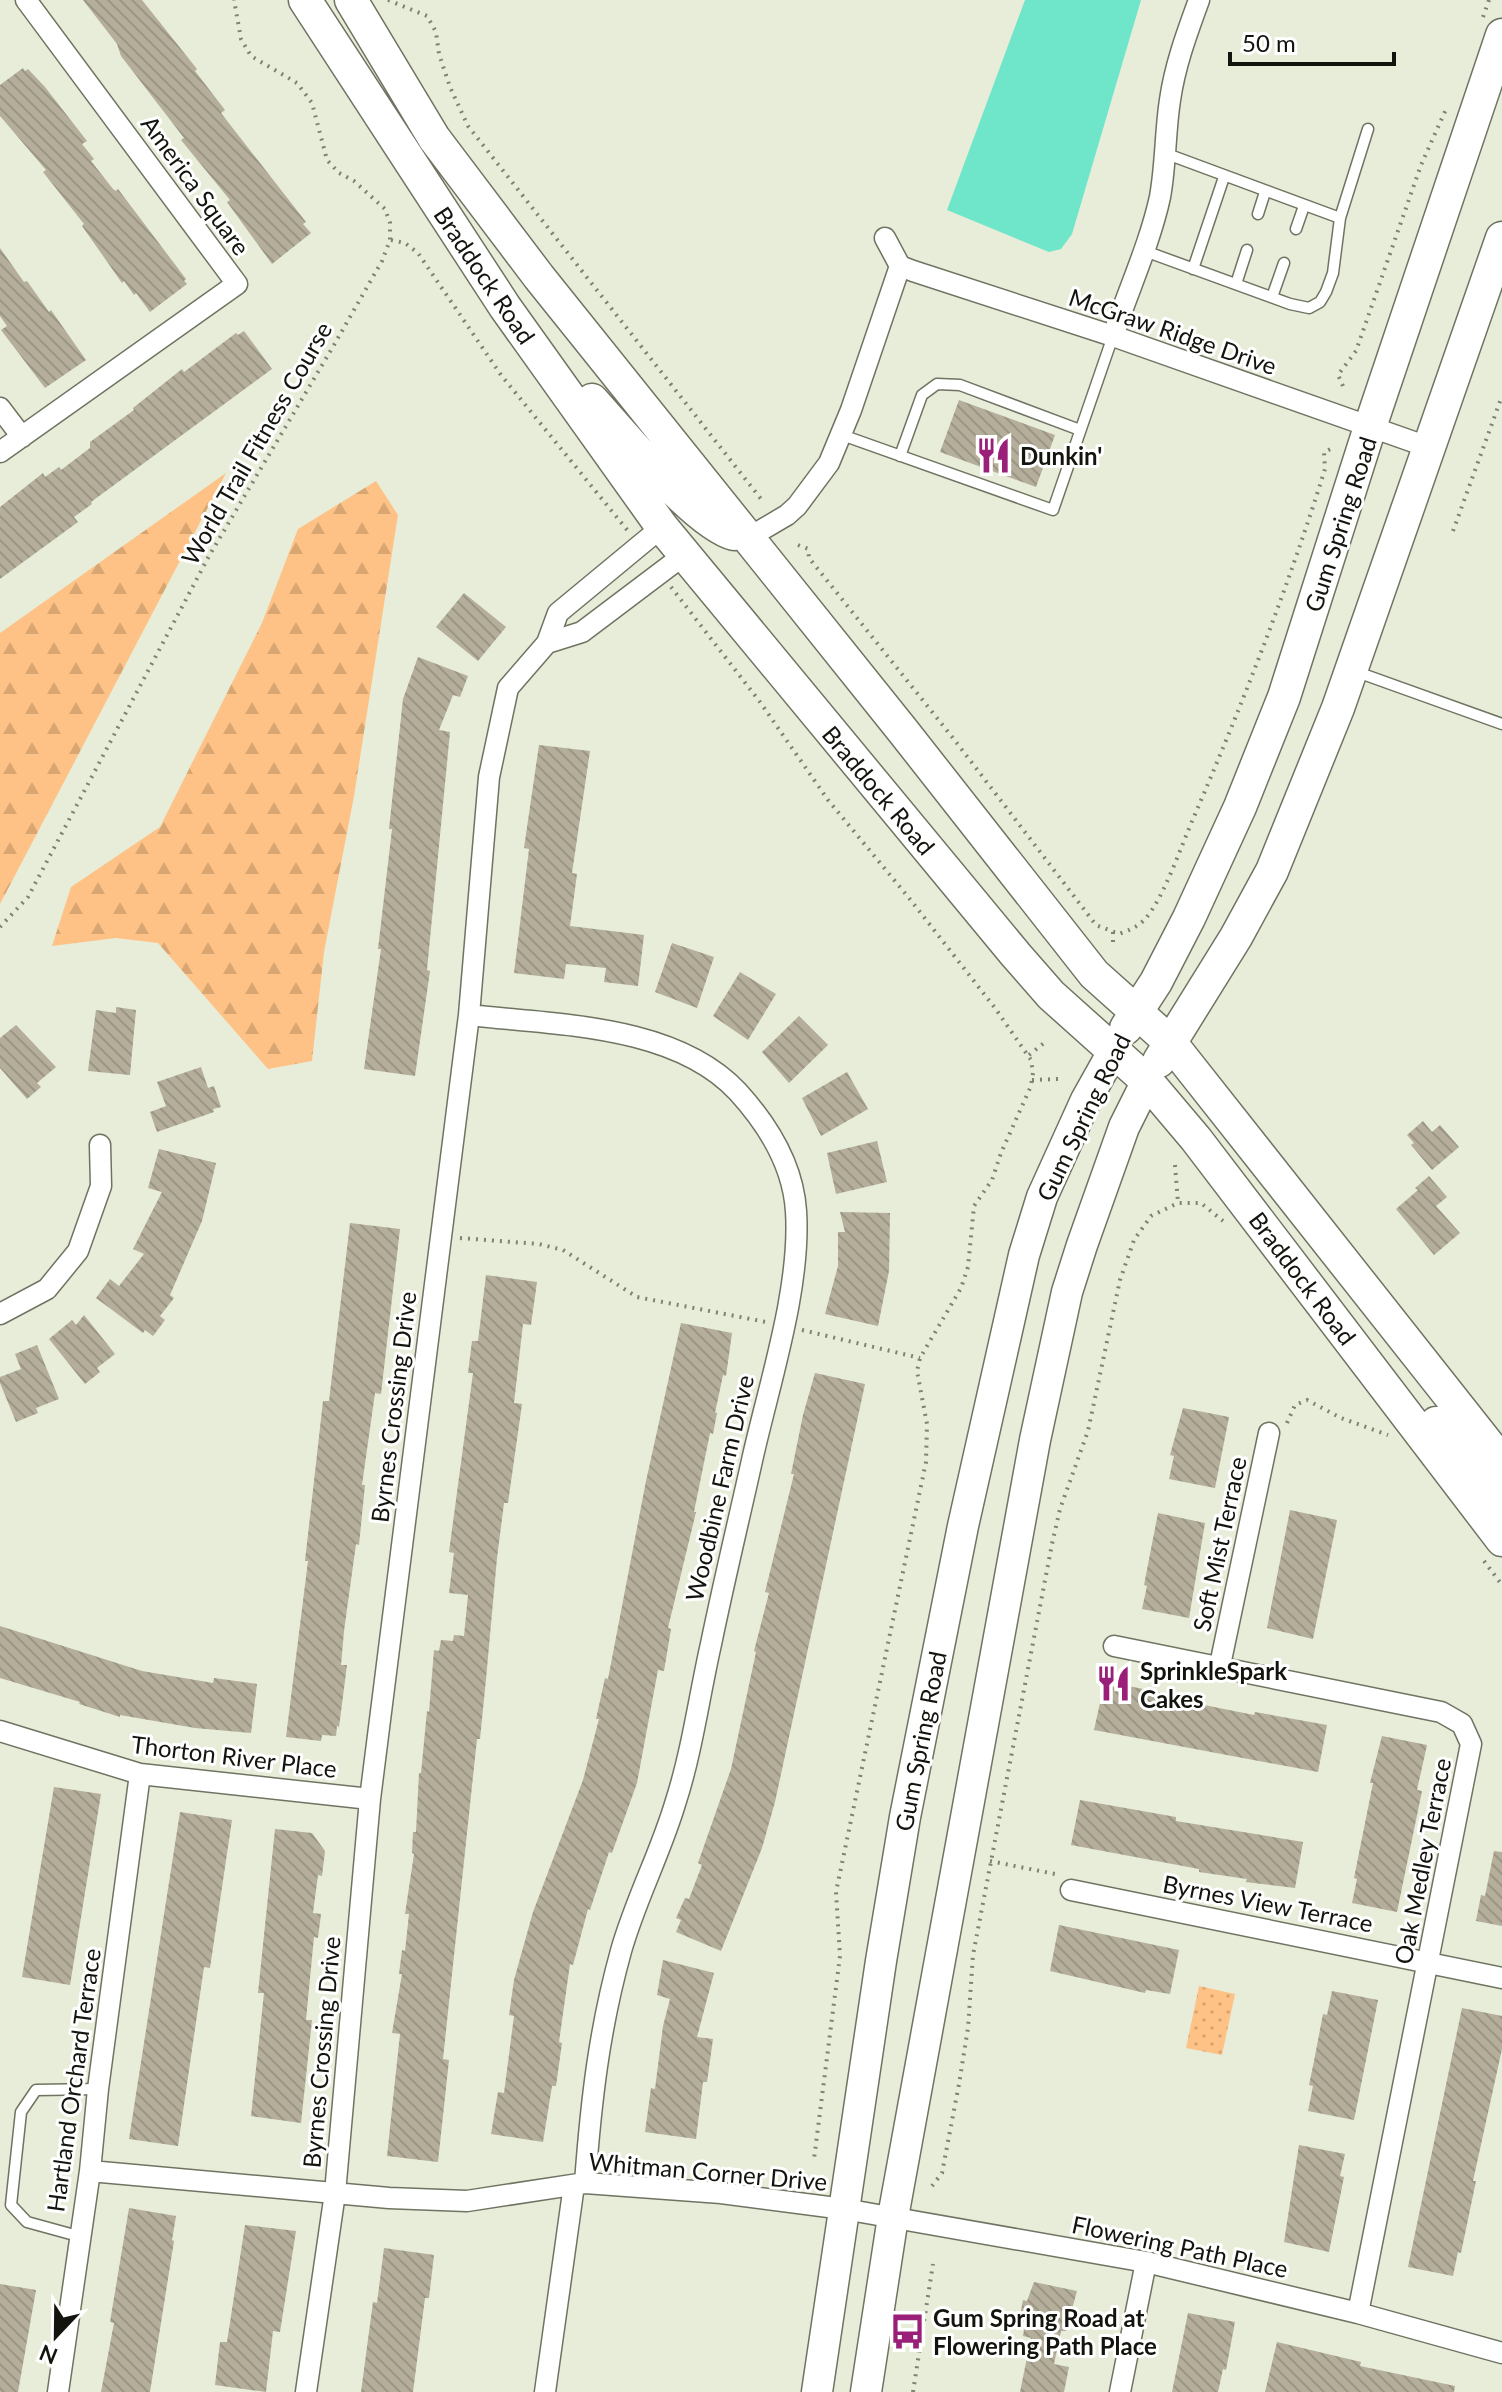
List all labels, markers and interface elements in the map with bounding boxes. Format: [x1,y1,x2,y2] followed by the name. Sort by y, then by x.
[1230,16,1394,66] scale bar
[1242,28,1296,57] text: 50 m
[136,110,256,260] street label: America Square
[428,201,542,349] street label: Braddock Road
[1065,282,1281,380] street label: McGraw Ridge Drive
[175,317,337,569] street label: World Trail Fitness Course
[1298,433,1382,615] street label: Gum Spring Road
[975,436,1013,474] restaurant icon: Dunkin'
[1020,441,1102,470] place label: Dunkin'
[817,720,941,860] street label: Braddock Road
[1030,1029,1136,1205] street label: Gum Spring Road
[1244,1206,1362,1350] street label: Braddock Road
[364,1290,422,1524] street label: Byrnes Crossing Drive
[679,1372,759,1604] street label: Woodbine Farm Drive
[1186,1454,1252,1634] street label: Soft Mist Terrace
[888,1649,952,1833] street label: Gum Spring Road
[1140,1656,1287,1713] place label: SprinkleSpark Cakes
[1095,1665,1133,1703] restaurant icon: SprinkleSpark Cakes
[130,1729,338,1783] street label: Thorton River Place
[1388,1755,1456,1967] street label: Oak Medley Terrace
[1160,1868,1376,1938] street label: Byrnes View Terrace
[296,1935,346,2169] street label: Byrnes Crossing Drive
[40,1946,106,2214] street label: Hartland Orchard Terrace
[587,2146,829,2196] street label: Whitman Corner Drive
[1069,2209,1291,2283] street label: Flowering Path Place
[16,2296,96,2376] north arrow
[933,2303,1157,2360] place label: Gum Spring Road at Flowering Path Place
[888,2312,926,2350] bus stop icon: Gum Spring Road at Flowering Path Place
[35,2339,61,2371] text: N

